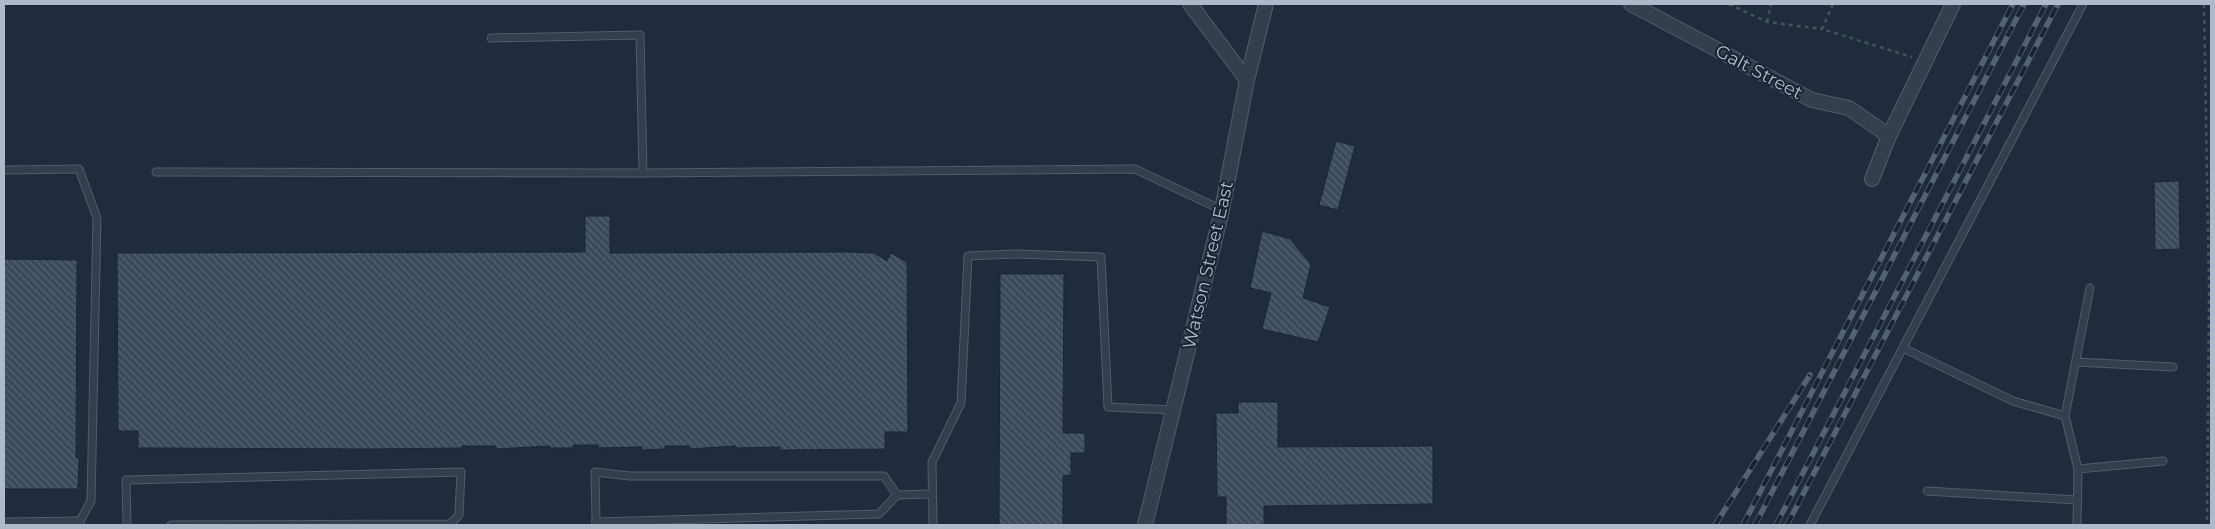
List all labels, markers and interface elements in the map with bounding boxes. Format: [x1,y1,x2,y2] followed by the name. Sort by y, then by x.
[1712,40,1806,104] street label: Galt Street
[1178,179,1238,351] street label: Watson Street East

